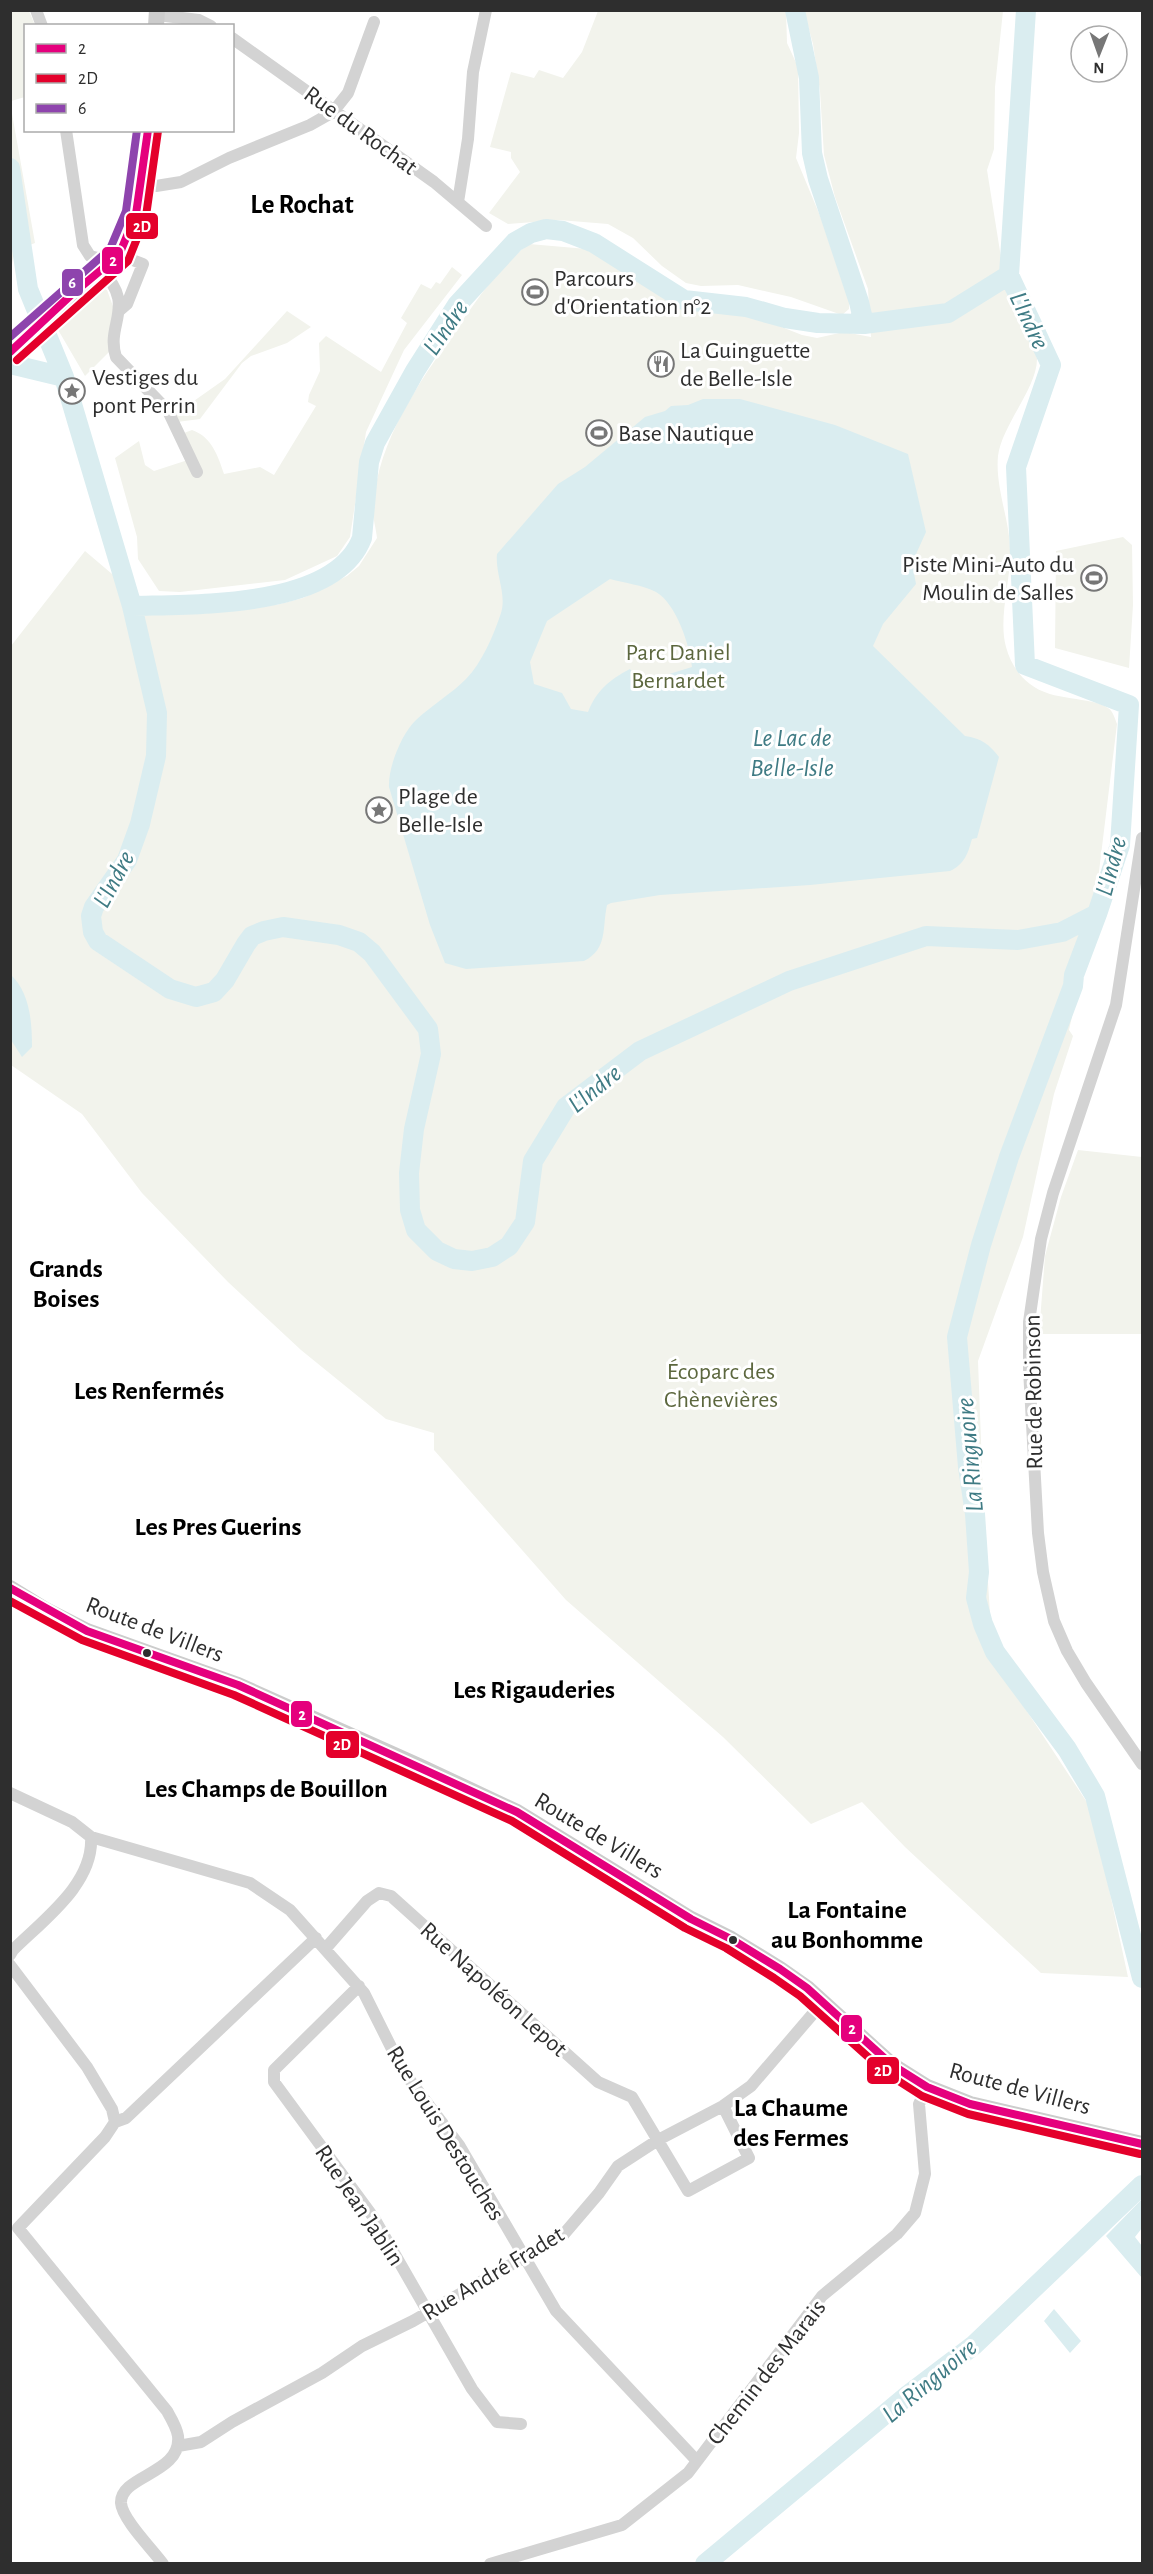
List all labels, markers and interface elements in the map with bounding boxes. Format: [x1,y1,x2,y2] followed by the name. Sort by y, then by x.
[24,24,234,132] legend
[1069,24,1129,84] north arrow
[78,40,86,58] text: 2
[1093,60,1104,76] text: N
[78,70,98,88] text: 2D
[299,82,422,180] street label: Rue du Rochat
[78,100,86,118] text: 6
[250,191,354,218] district label: Le Rochat
[125,212,159,240] line badge: 2D
[133,219,152,235] text: 2D
[101,246,124,275] line badge: 2
[109,253,117,269] text: 2
[554,267,711,319] place label: Parcours d'Orientation n°2
[61,268,84,297] line badge: 6
[68,275,76,291] text: 6
[520,277,550,307] sports icon: Parcours d'Orientation n°2
[1005,288,1054,353] water label: L'Indre
[418,295,474,360] water label: L'Indre
[680,339,810,391] place label: La Guinguette de Belle-Isle
[646,349,676,379] restaurant icon: La Guinguette de Belle-Isle
[92,366,198,418] place label: Vestiges du pont Perrin
[57,376,87,406] place icon: Vestiges du pont Perrin
[584,418,614,448] sports icon: Base Nautique
[618,422,754,446] place label: Base Nautique
[902,553,1074,605] place label: Piste Mini-Auto du Moulin de Salles
[1079,563,1109,593] sports icon: Piste Mini-Auto du Moulin de Salles
[625,641,731,693] park label: Parc Daniel Bernardet
[750,725,834,781] water label: Le Lac de Belle-Isle
[398,785,483,837] place label: Plage de Belle-Isle
[364,795,394,825] place icon: Plage de Belle-Isle
[1091,834,1131,899] water label: L'Indre
[88,847,140,912] water label: L'Indre
[563,1060,626,1118] water label: L'Indre
[29,1256,103,1312] district label: Grands Boises
[1021,1314,1047,1470] street label: Rue de Robinson
[664,1358,778,1412] park label: Écoparc des Chènevières
[74,1378,224,1404] district label: Les Renfermés
[952,1396,988,1513] water label: La Ringuoire
[134,1514,302,1540] district label: Les Pres Guerins
[83,1593,227,1667] street label: Route de Villers
[141,1647,153,1659] unlabelled marker
[453,1677,615,1703] district label: Les Rigauderies
[290,1700,313,1728] line badge: 2
[298,1707,306,1723] text: 2
[325,1730,360,1759] line badge: 2D
[333,1737,352,1753] text: 2D
[144,1776,388,1802] district label: Les Champs de Bouillon
[530,1788,667,1884] street label: Route de Villers
[771,1897,923,1953] district label: La Fontaine au Bonhomme
[415,1918,572,2062] street label: Rue Napoléon Lepot
[727,1934,739,1946] unlabelled marker
[840,2014,863,2043] line badge: 2
[848,2021,856,2037] text: 2
[382,2042,509,2225] street label: Rue Louis Destouches
[866,2056,900,2085] line badge: 2D
[947,2059,1093,2119] street label: Route de Villers
[874,2063,893,2079] text: 2D
[733,2095,849,2151] district label: La Chaume des Fermes
[310,2141,408,2270] street label: Rue Jean Jablin
[419,2222,569,2325] street label: Rue André Fradet
[703,2296,831,2450] street label: Chemin des Marais
[877,2334,982,2428] water label: La Ringuoire

